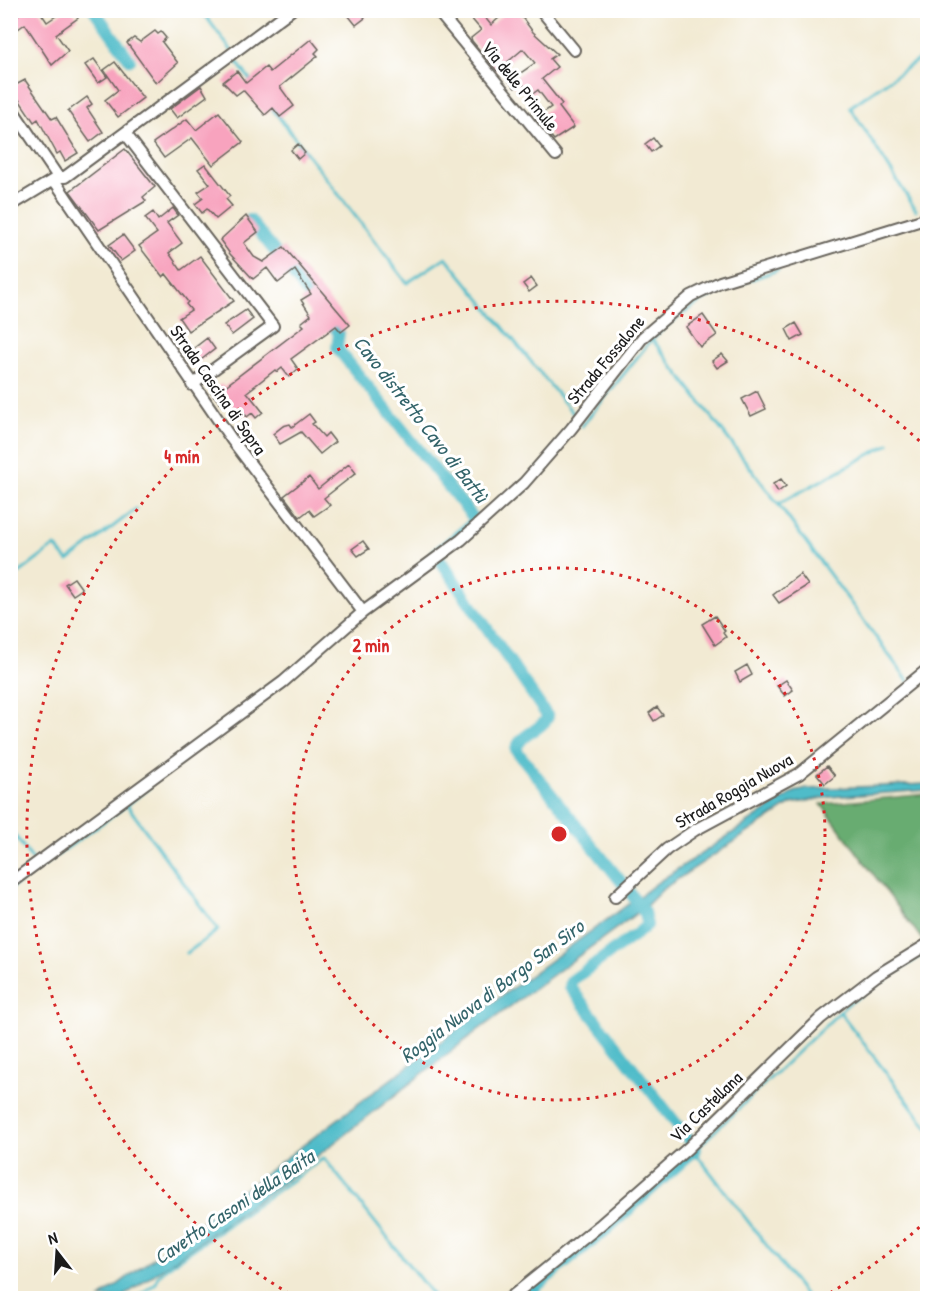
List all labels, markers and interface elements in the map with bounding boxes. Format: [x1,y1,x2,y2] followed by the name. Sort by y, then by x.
[476,35,565,136] street label: Via delle Primule
[561,310,650,409] street label: Strada Fossalone
[164,320,273,460] street label: Strada Cascina di Sopra
[348,330,496,509] water label: Cavo distretto Cavo di Battù
[164,444,200,469] text: 4 min
[353,633,389,658] text: 2 min
[671,747,797,834] street label: Strada Roggia Nuova
[549,824,569,844] centre of rings
[394,911,591,1069] water label: Roggia Nuova di Borgo San Siro
[664,1065,748,1148] street label: Via Castellana
[148,1142,321,1270] water label: Cavetto Casoni della Baita
[27,1222,87,1282] north arrow
[45,1226,60,1249] text: N

